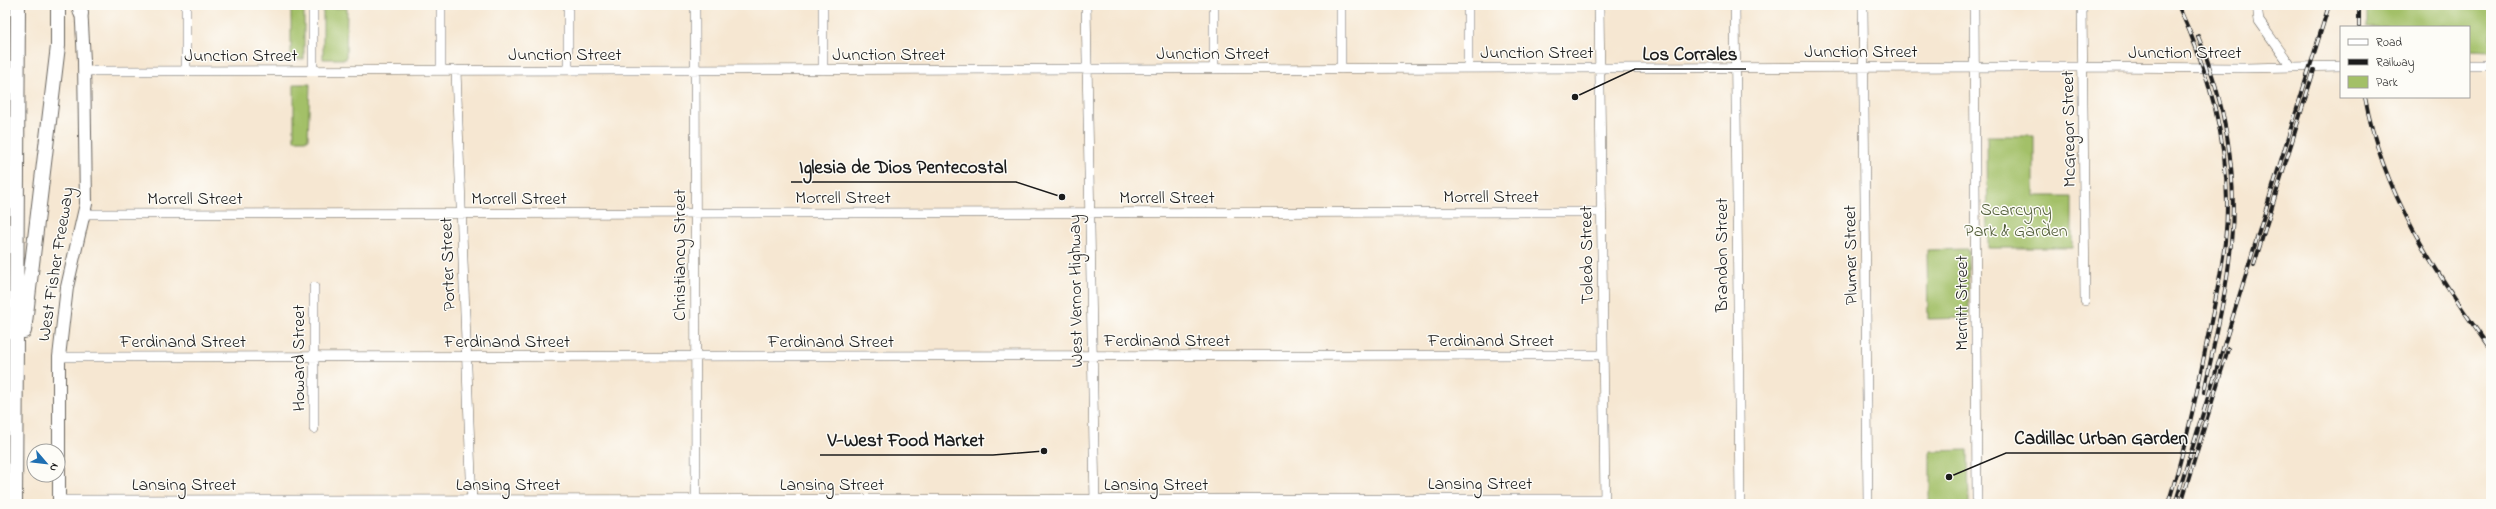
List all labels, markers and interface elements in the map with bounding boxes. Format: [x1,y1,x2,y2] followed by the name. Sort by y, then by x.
[2340,26,2470,98] legend
[2376,34,2402,52] text: Road
[1635,38,1746,69] callout: Los Corrales
[1804,40,1918,66] street label: Junction Street
[1480,41,1594,67] street label: Junction Street
[2128,41,2242,67] street label: Junction Street
[1156,42,1270,68] street label: Junction Street
[1642,42,1738,69] text: Los Corrales
[508,43,622,69] street label: Junction Street
[832,43,946,69] street label: Junction Street
[184,44,298,70] street label: Junction Street
[2376,54,2415,73] text: Railway
[2056,70,2085,188] street label: McGregor Street
[2376,74,2398,92] text: Park
[791,151,1016,182] callout: Iglesia de Dios Pentecostal
[799,155,1007,184] text: Iglesia de Dios Pentecostal
[32,185,82,343] street label: West Fisher Freeway
[1443,185,1539,211] street label: Morrell Street
[795,186,891,212] street label: Morrell Street
[1119,186,1215,212] street label: Morrell Street
[147,187,243,213] street label: Morrell Street
[471,187,567,213] street label: Morrell Street
[668,189,694,321] street label: Christiancy Street
[1710,198,1736,313] street label: Brandon Street
[1964,198,2068,245] park label: Scarcyny Park & Garden
[1574,205,1602,305] street label: Toledo Street
[1838,205,1866,305] street label: Plumer Street
[1063,214,1092,368] street label: West Vernor Highway
[434,217,464,311] street label: Porter Street
[1950,255,1976,351] street label: Merritt Street
[287,305,313,411] street label: Howard Street
[1103,329,1230,355] street label: Ferdinand Street
[1427,329,1554,355] street label: Ferdinand Street
[119,330,246,356] street label: Ferdinand Street
[443,330,570,356] street label: Ferdinand Street
[767,330,894,356] street label: Ferdinand Street
[2006,422,2196,453] callout: Cadillac Urban Garden
[820,424,993,455] callout: V-West Food Market
[2014,426,2188,453] text: Cadillac Urban Garden
[827,428,985,455] text: V-West Food Market
[26,443,66,483] north arrow
[45,460,63,474] text: N
[1428,472,1532,499] street label: Lansing Street
[132,473,236,500] street label: Lansing Street
[456,473,560,500] street label: Lansing Street
[780,473,884,500] street label: Lansing Street
[1104,473,1208,500] street label: Lansing Street

